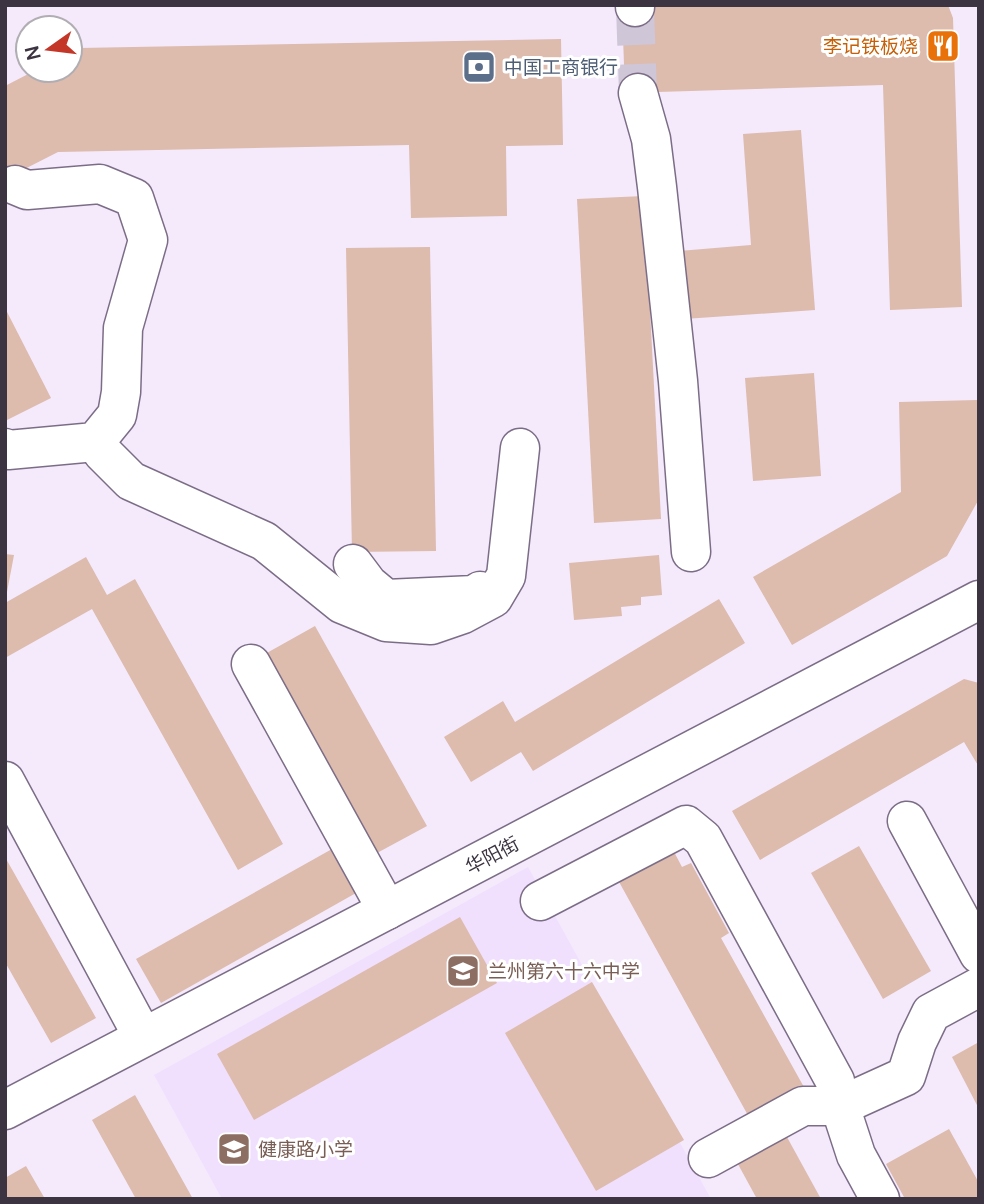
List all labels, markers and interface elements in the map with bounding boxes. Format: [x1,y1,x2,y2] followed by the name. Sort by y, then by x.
[14,14,84,84] north arrow
[924,27,962,65] restaurant icon: 李记铁板烧
[823,33,918,59] place label: 李记铁板烧
[18,43,47,63] text: N
[460,48,498,86] bank icon: 中国工商银行
[504,54,618,80] place label: 中国工商银行
[461,830,523,880] street label: 华阳街
[444,952,482,990] school or university icon: 兰州第六十六中学
[488,958,640,984] place label: 兰州第六十六中学
[215,1130,253,1168] school or university icon: 健康路小学
[258,1136,353,1162] place label: 健康路小学

